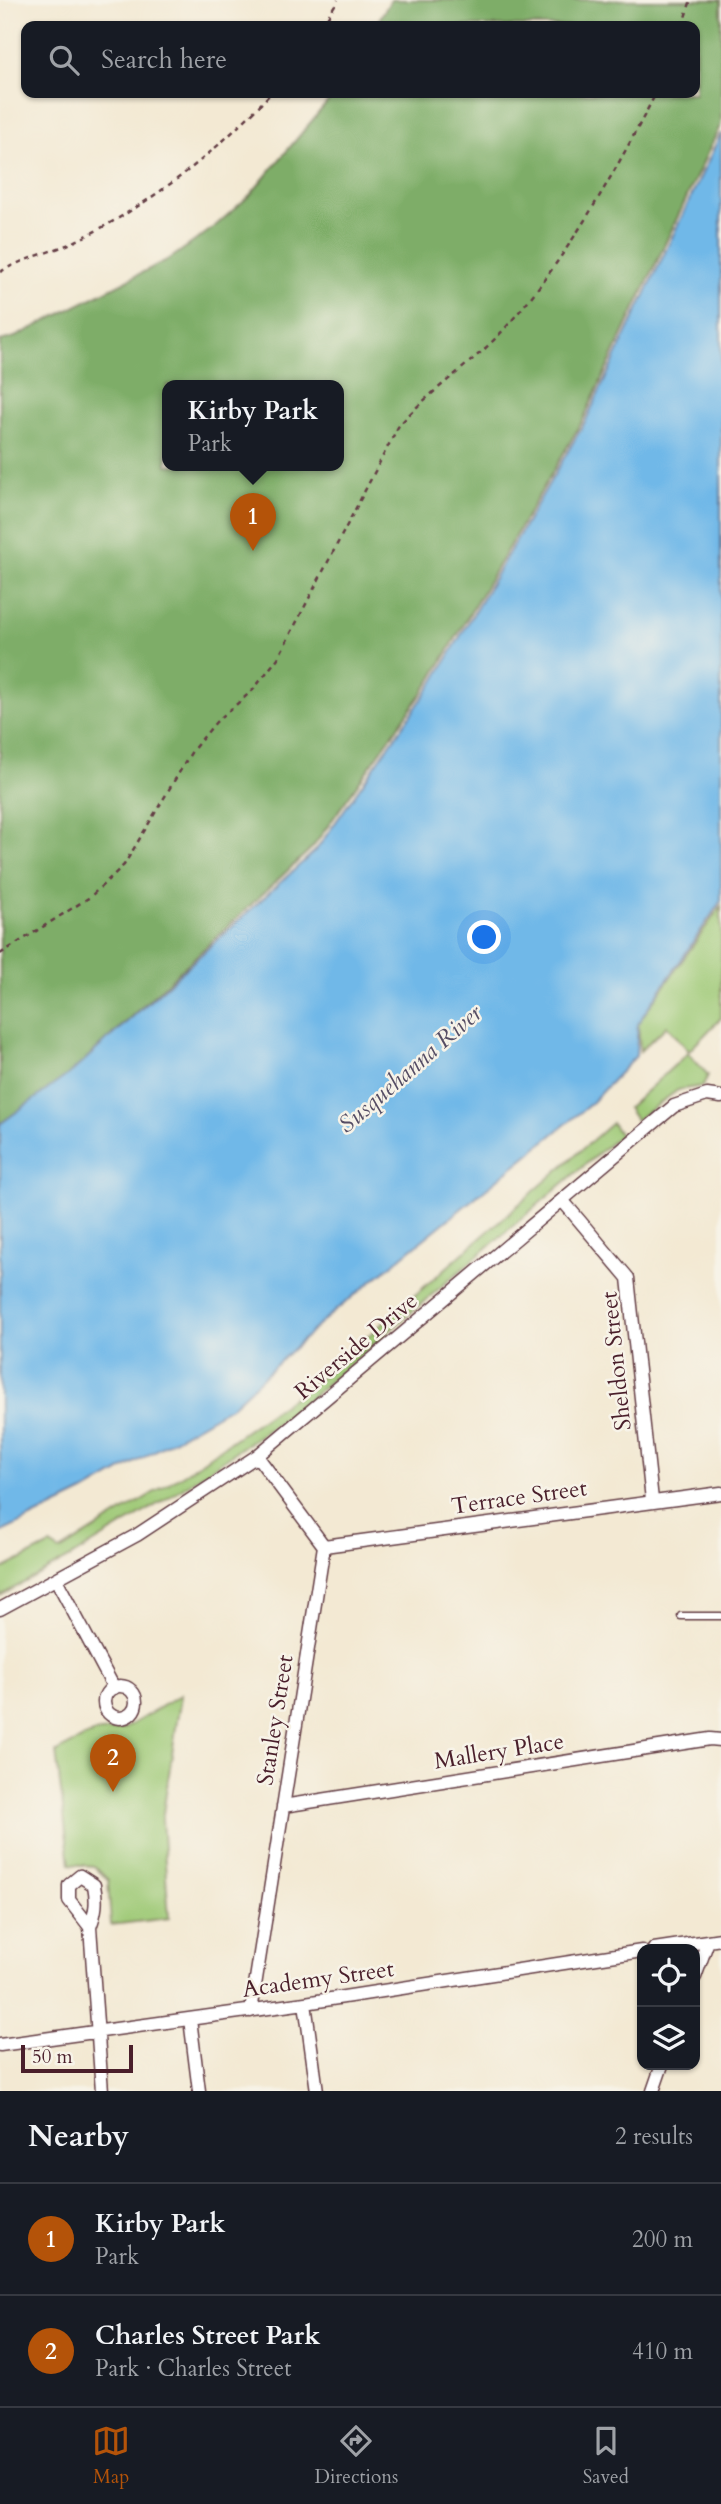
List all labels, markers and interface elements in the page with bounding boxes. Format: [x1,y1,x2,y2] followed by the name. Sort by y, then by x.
[21,21,700,98] search box
[45,41,83,79] icon: search
[101,42,227,77] text: Search here
[162,380,344,471] popup
[188,393,318,428] text: Kirby Park
[188,428,232,459] text: Park
[230,493,276,551] pin: 1
[467,920,501,954] your location
[331,997,490,1141] water label: Susquehanna River
[288,1285,424,1407] street label: Riverside Drive
[593,1290,639,1432] street label: Sheldon Street
[449,1472,589,1522] street label: Terrace Street
[249,1653,301,1787] street label: Stanley Street
[432,1725,566,1777] street label: Mallery Place
[90,1734,136,1792] pin: 2
[637,1944,700,2070] map controls
[637,1944,700,2007] button: locate
[240,1953,396,2005] street label: Academy Street
[637,2007,700,2070] button: layers
[21,2042,133,2074] scale bar
[32,2044,73,2070] text: 50 m
[28,2116,129,2157] text: Nearby
[615,2121,693,2152] text: 2 results
[95,2206,225,2241] text: Kirby Park
[45,2224,57,2255] text: 1
[632,2224,693,2255] text: 200 m
[95,2241,139,2272] text: Park
[95,2318,320,2353] text: Charles Street Park
[45,2336,57,2367] text: 2
[632,2336,693,2367] text: 410 m
[95,2353,291,2384] text: Park · Charles Street
[92,2422,130,2490] tab: Map
[315,2422,398,2490] tab: Directions
[583,2422,629,2490] tab: Saved

